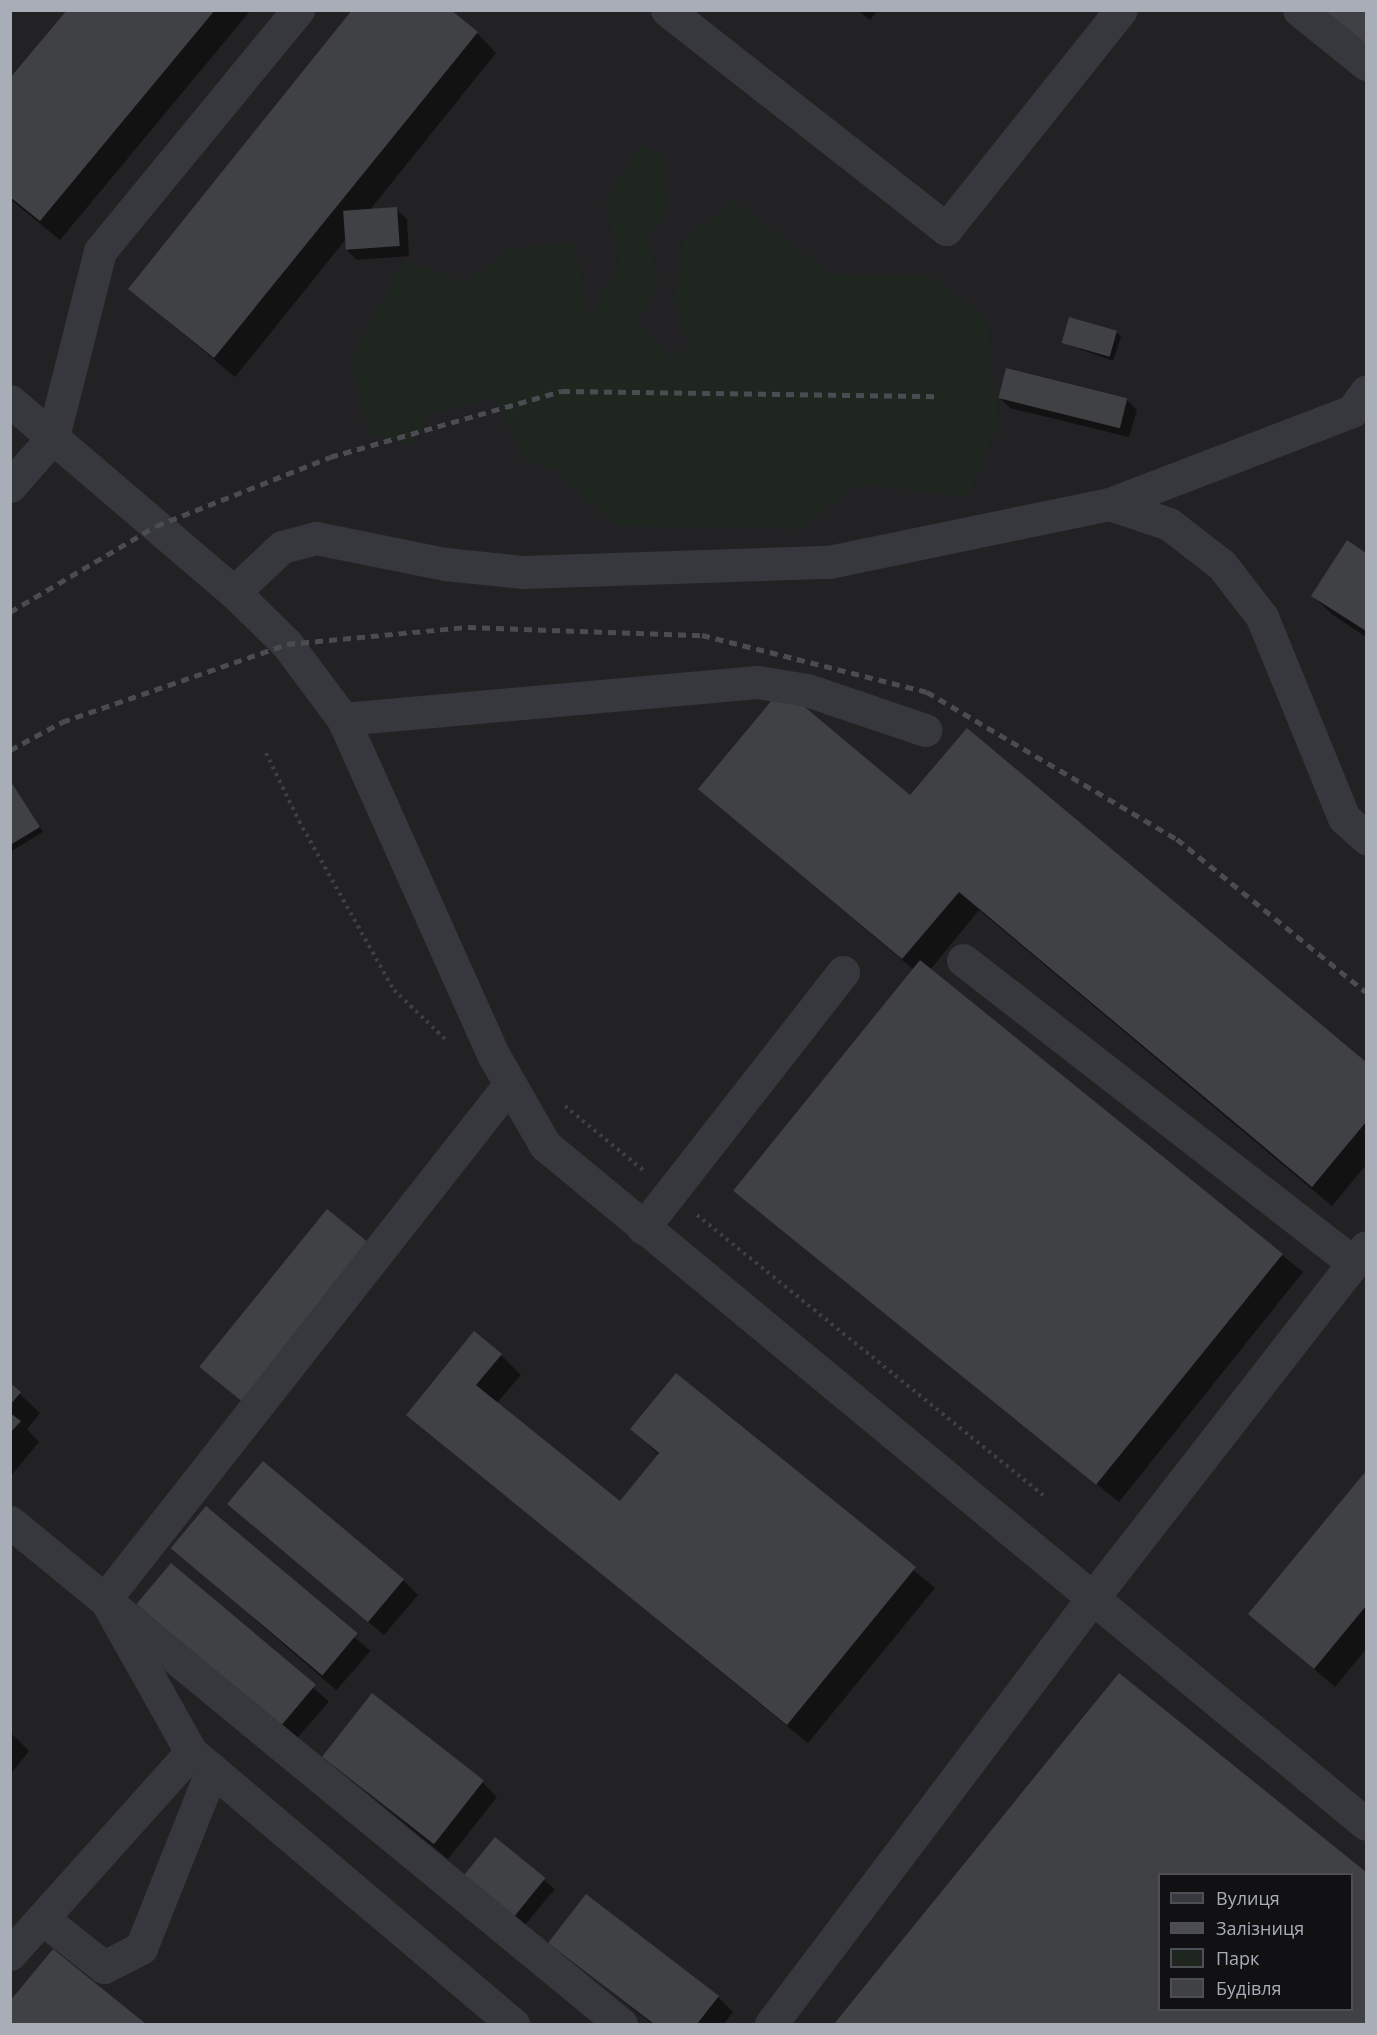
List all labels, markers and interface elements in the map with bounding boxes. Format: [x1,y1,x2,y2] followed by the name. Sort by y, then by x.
[1158,1873,1353,2011] legend
[1216,1886,1280,1910] text: Вулиця
[1216,1916,1304,1940] text: Залізниця
[1216,1946,1259,1970] text: Парк
[1216,1976,1282,2000] text: Будівля

